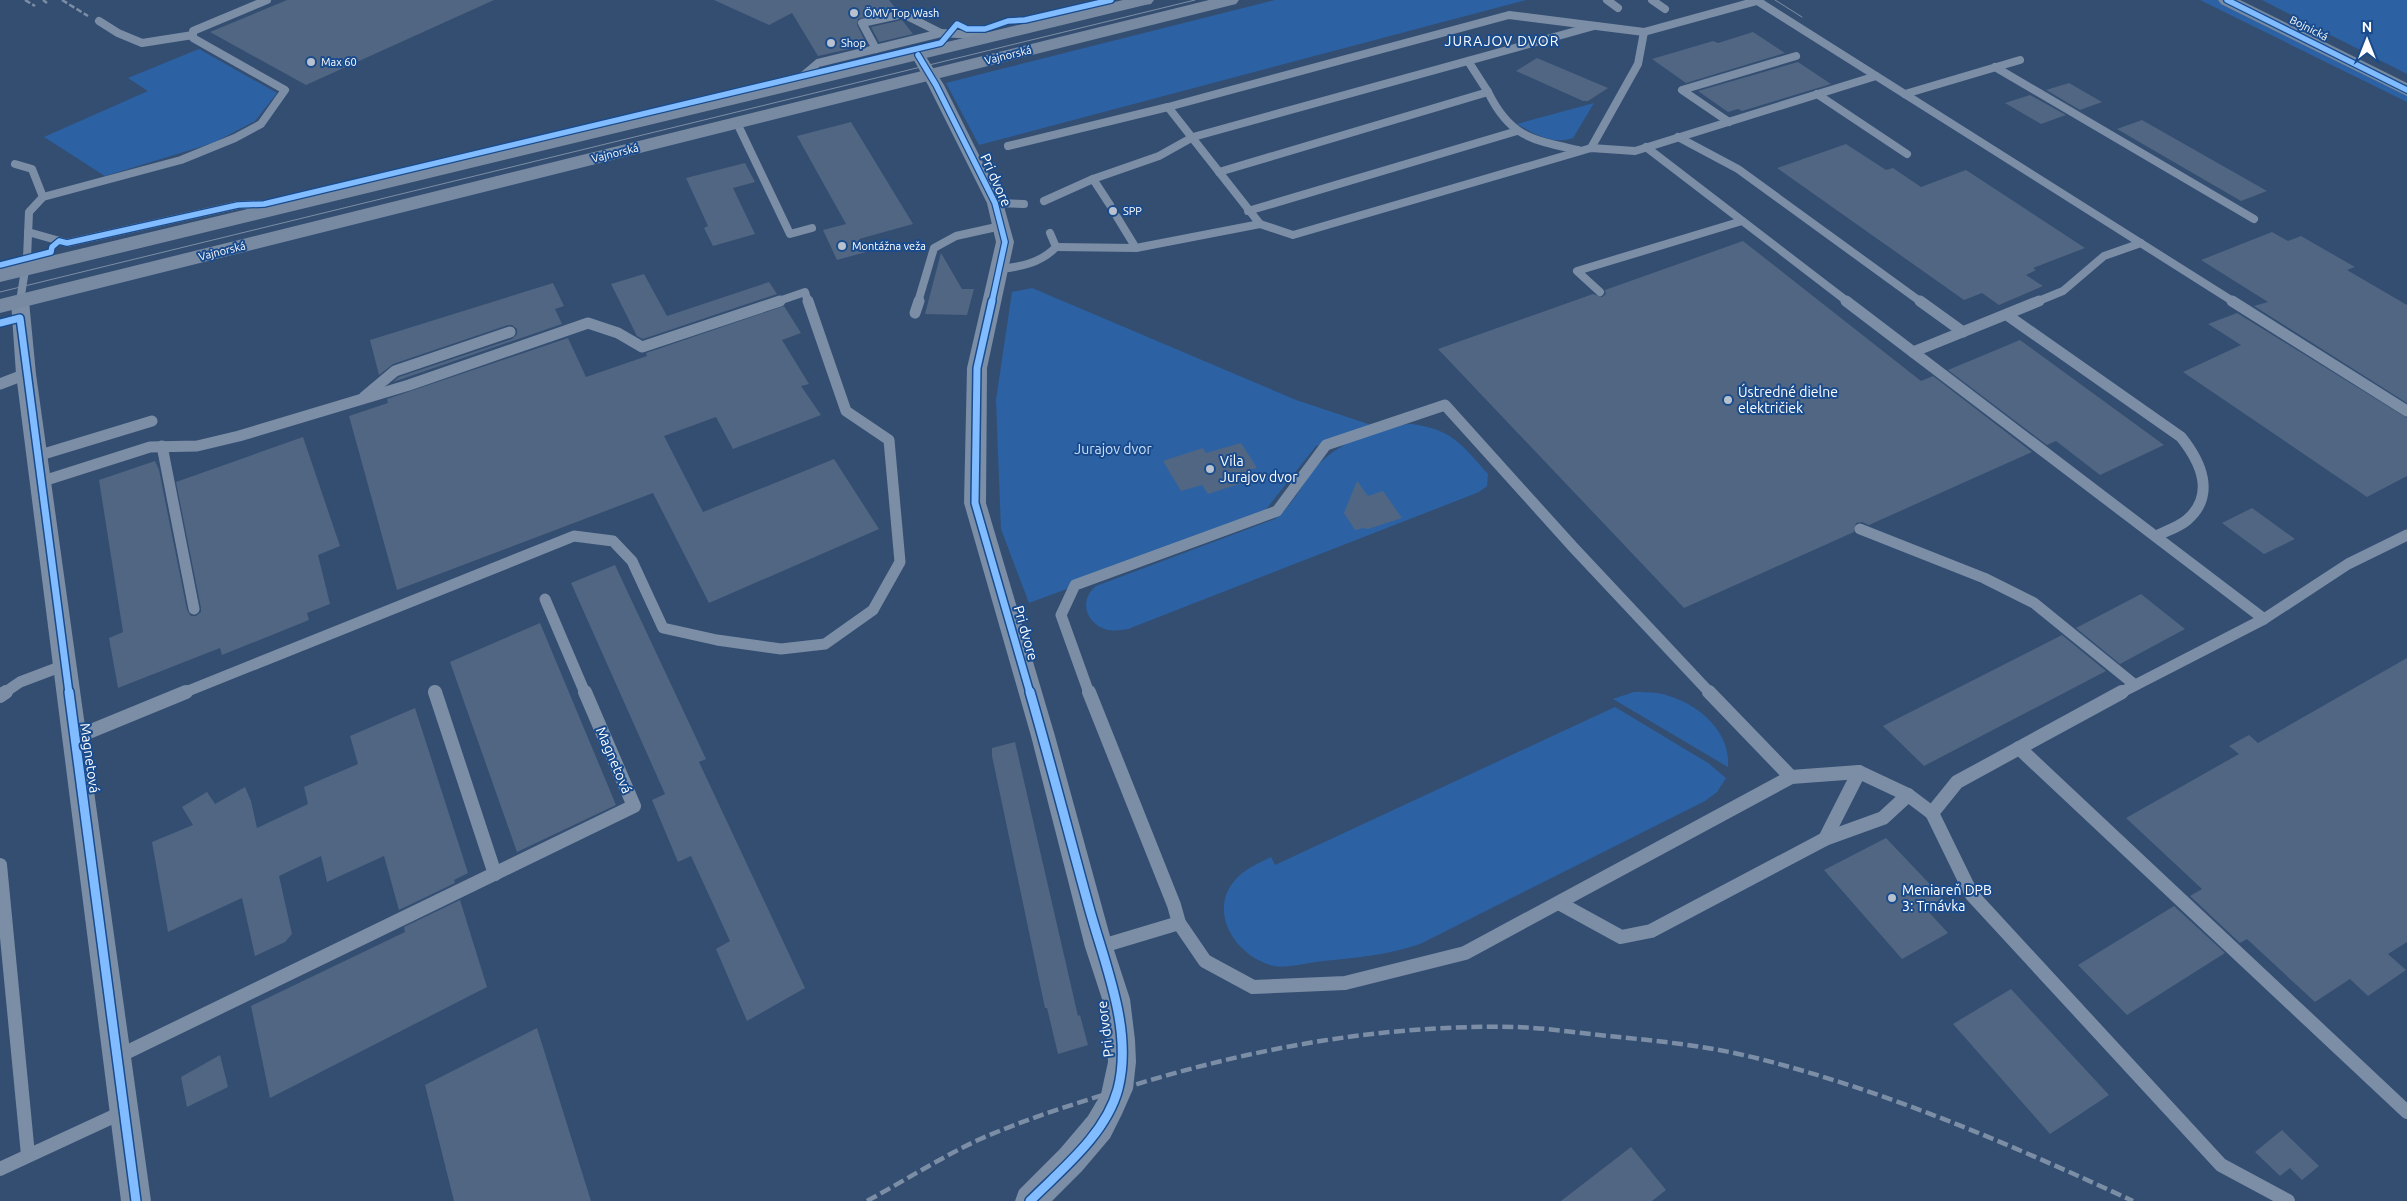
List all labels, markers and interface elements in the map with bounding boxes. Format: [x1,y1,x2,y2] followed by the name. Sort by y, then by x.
[848,7,860,19] marker: ÖMV Top Wash
[864,7,939,19] place label: ÖMV Top Wash
[2288,13,2330,43] street label: Bojnická
[2342,15,2392,65] north arrow
[2362,19,2372,35] text: N
[1445,33,1559,49] district label: JURAJOV DVOR
[825,37,837,49] marker: Shop
[841,37,866,49] place label: Shop
[983,43,1033,67] street label: Vajnorská
[305,56,317,68] marker: Max 60
[321,56,357,68] place label: Max 60
[590,141,640,165] street label: Vajnorská
[977,151,1015,209] street label: Pri dvore
[1107,205,1119,217] marker: SPP
[1123,205,1142,217] place label: SPP
[197,239,247,263] street label: Vajnorská
[836,240,848,252] marker: Montážna veža
[852,240,926,252] place label: Montážna veža
[1738,383,1838,416] place label: Ústredné dielne električiek
[1722,394,1734,406] marker: Ústredné dielne električiek
[1074,441,1152,457] park label: Jurajov dvor
[1220,453,1298,485] place label: Vila Jurajov dvor
[1204,463,1216,475] marker: Vila Jurajov dvor
[1011,604,1041,662] street label: Pri dvore
[77,722,103,794] street label: Magnetová
[593,724,635,796] street label: Magnetová
[1902,882,1992,914] place label: Meniareň DPB 3: Trnávka
[1886,892,1898,904] marker: Meniareň DPB 3: Trnávka
[1094,1000,1116,1058] street label: Pri dvore

